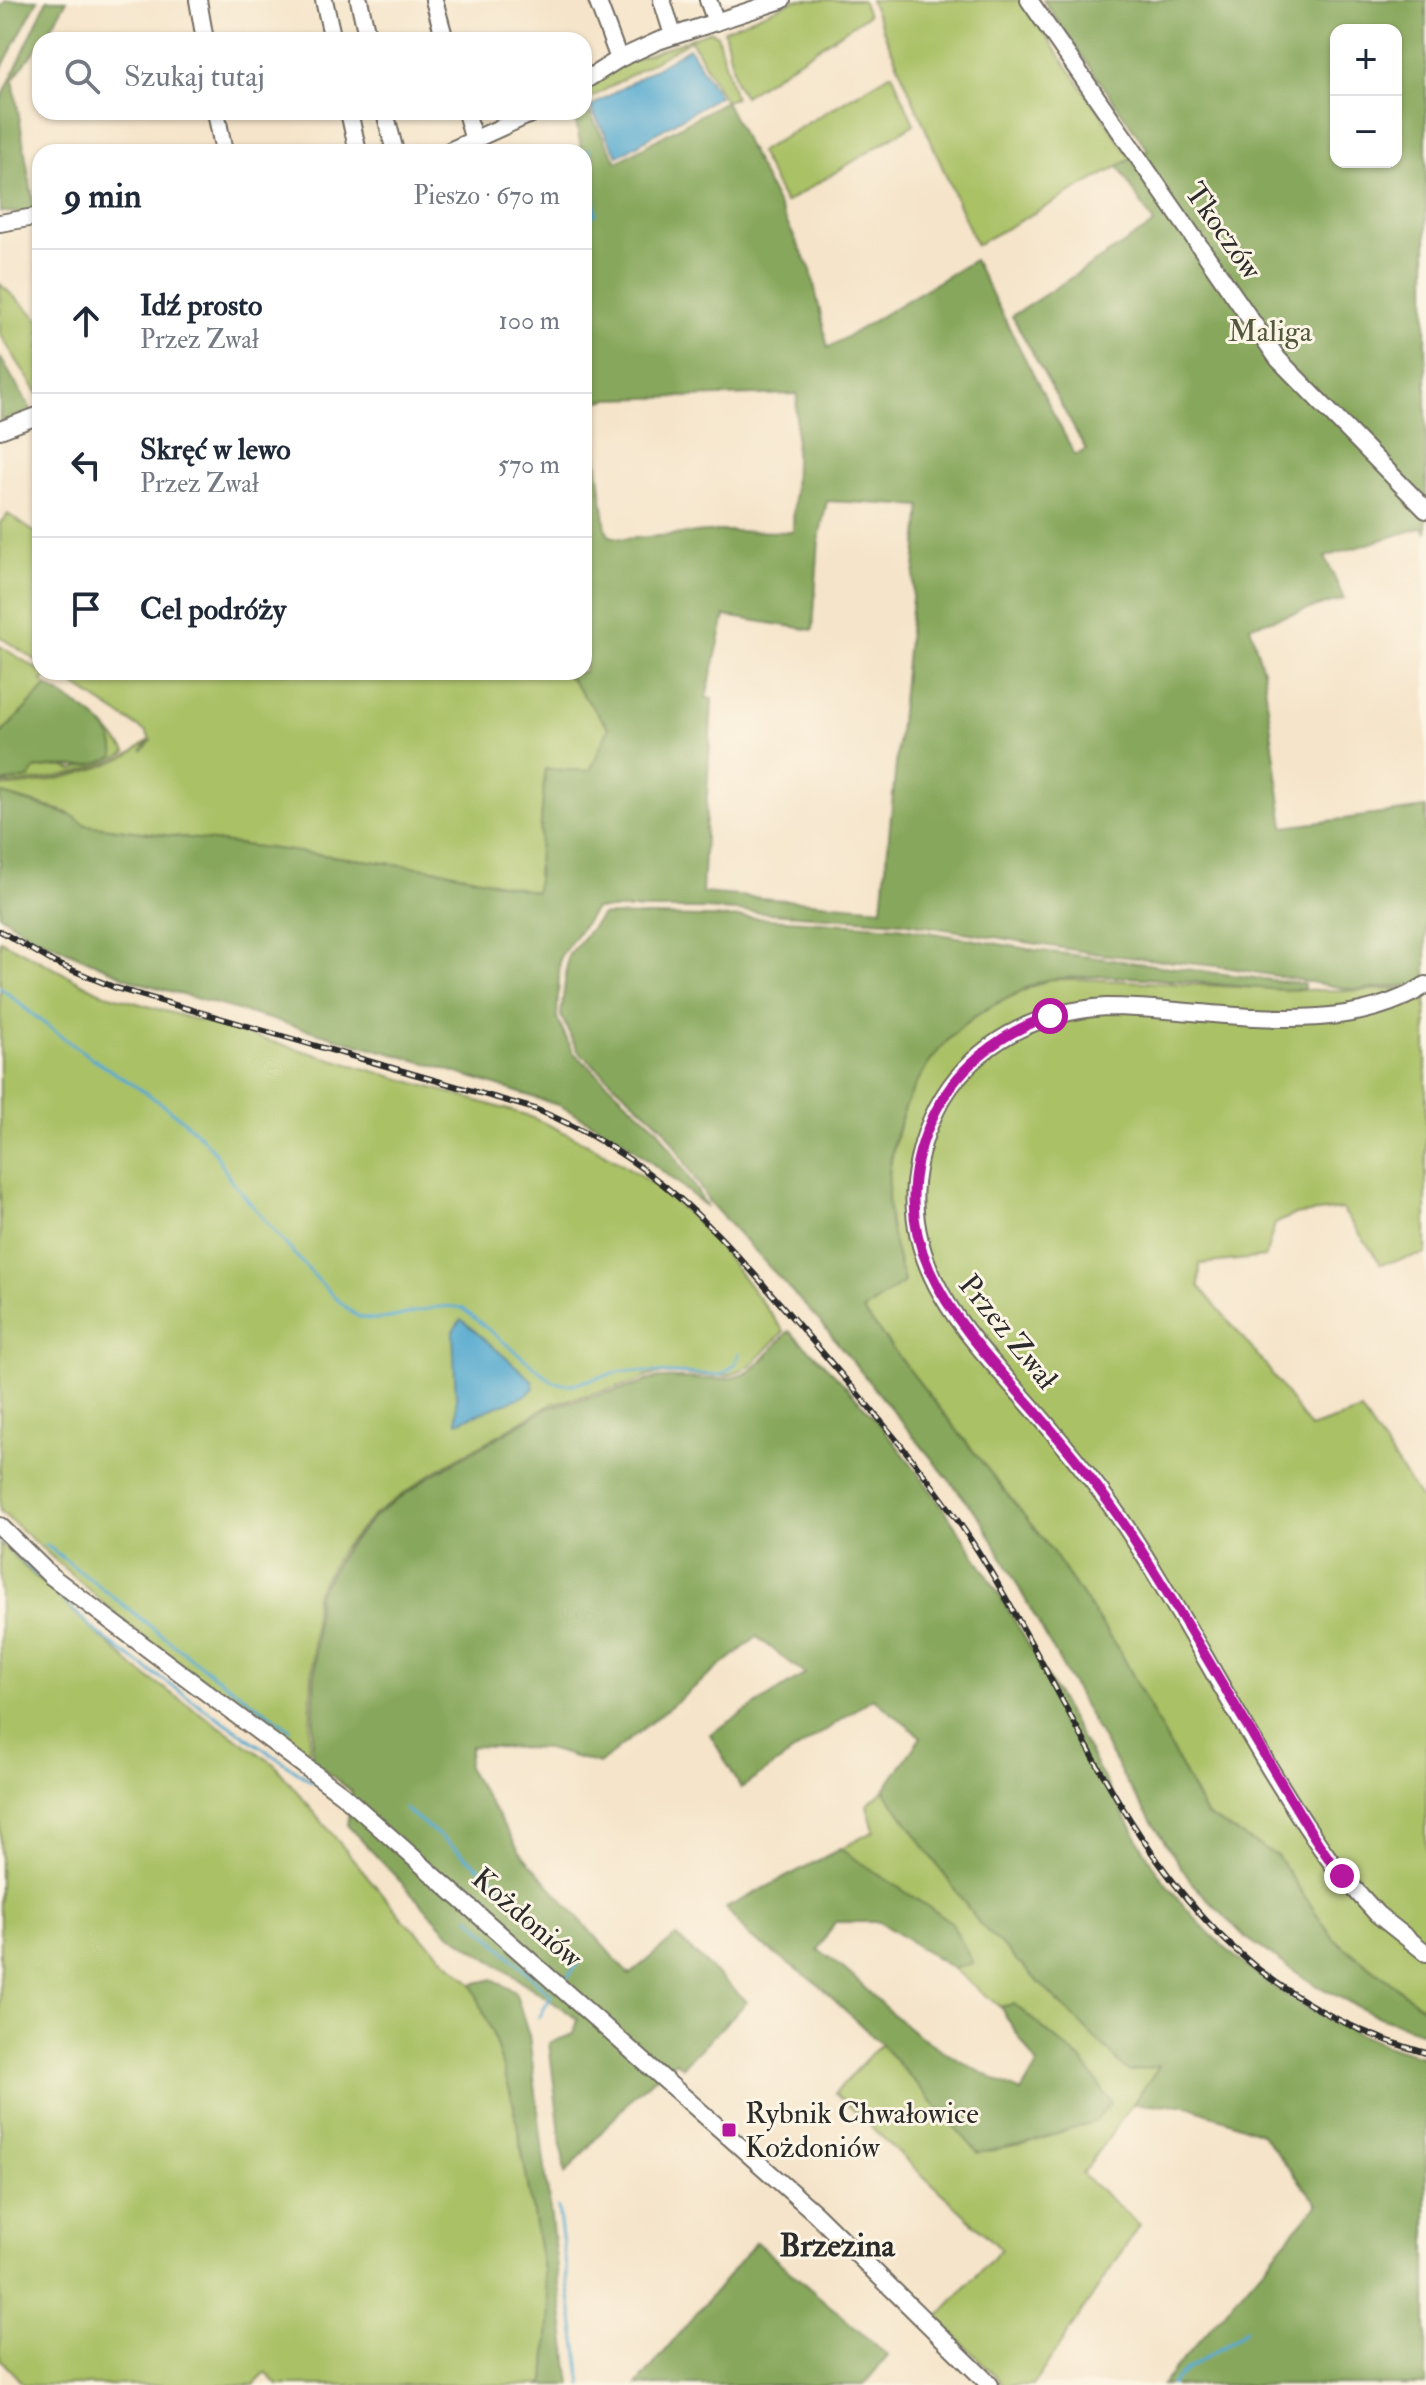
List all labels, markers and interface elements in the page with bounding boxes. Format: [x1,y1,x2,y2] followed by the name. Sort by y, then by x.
[1330,24,1402,168] map controls
[1330,24,1402,96] button: +
[32,32,592,120] search box
[60,54,104,98] icon: search
[124,58,265,95] text: Szukaj tutaj
[1330,96,1402,168] button: −
[64,175,142,218] text: 9 min
[1176,175,1270,287] street label: Tkoczów
[413,180,560,212] text: Pieszo · 670 m
[140,287,262,324] text: Idź prosto
[64,299,108,343] icon: ahead
[499,305,560,337] text: 100 m
[1228,313,1313,350] park label: Maliga
[140,324,259,356] text: Przez Zwał
[140,431,291,468] text: Skręć w lewo
[64,443,108,487] icon: left
[498,449,560,481] text: 570 m
[140,468,259,500] text: Przez Zwał
[64,587,108,631] icon: arrive
[140,591,286,628] text: Cel podróży
[1032,998,1068,1034] route start
[951,1267,1066,1397] street label: Przez Zwał
[1324,1858,1360,1894] route end
[464,1860,590,1976] street label: Kożdoniów
[745,2095,979,2166] place label: Rybnik Chwałowice Kożdoniów
[720,2121,738,2139] marker: Rybnik Chwałowice Kożdoniów
[779,2226,895,2266] district label: Brzezina

